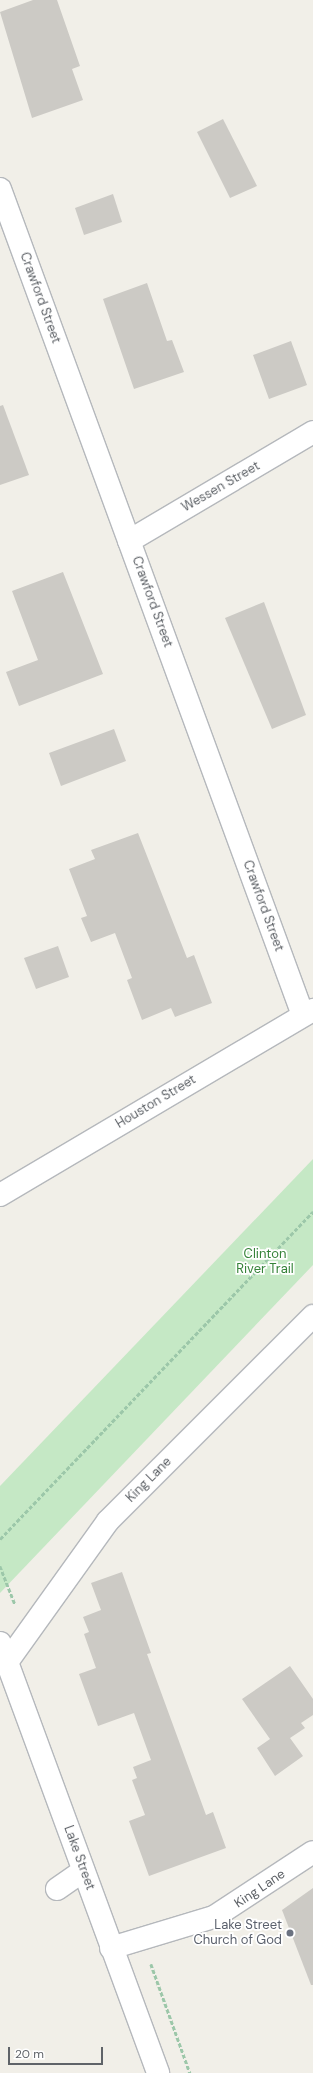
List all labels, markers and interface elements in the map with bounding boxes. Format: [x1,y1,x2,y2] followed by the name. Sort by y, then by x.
[16,250,64,346] street label: Crawford Street
[179,458,263,516] street label: Wessen Street
[128,554,176,650] street label: Crawford Street
[239,858,287,954] street label: Crawford Street
[113,1072,199,1132] street label: Houston Street
[236,1247,294,1278] park label: Clinton River Trail
[123,1454,175,1506] street label: King Lane
[60,1824,98,1892] street label: Lake Street
[232,1866,288,1912] street label: King Lane
[194,1918,282,1949] place label: Lake Street Church of God
[285,1928,295,1938] marker: Lake Street Church of God
[10,2039,105,2065] scale bar
[15,2046,44,2062] text: 20 m

